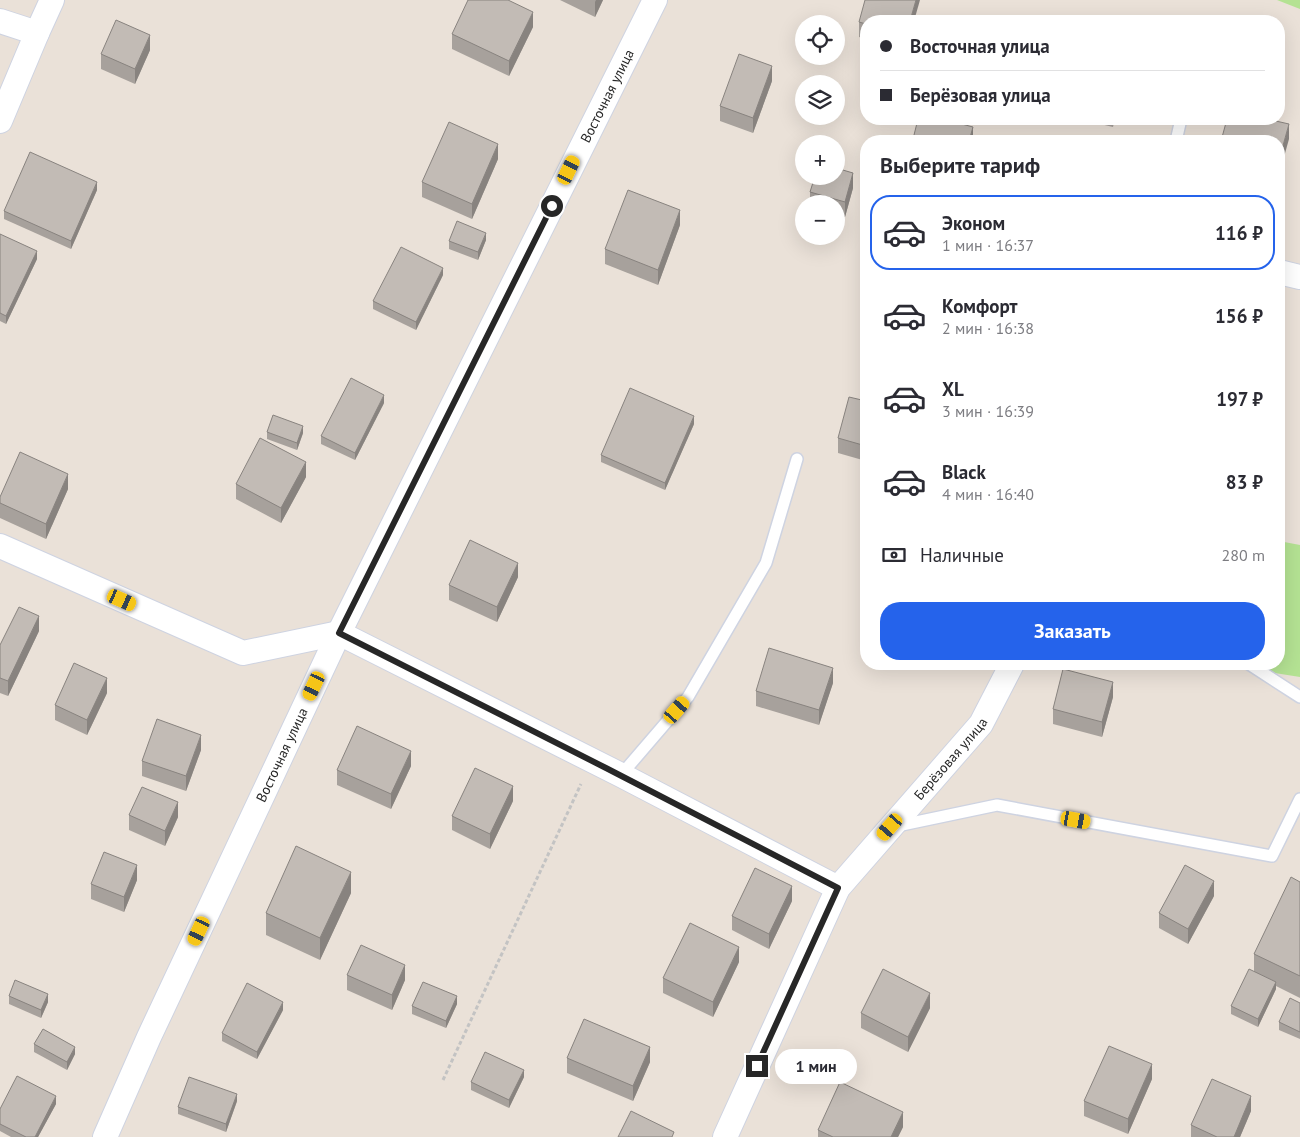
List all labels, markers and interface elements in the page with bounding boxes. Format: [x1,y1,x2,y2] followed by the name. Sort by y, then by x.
[795,15,845,245] map controls
[795,15,845,65] button: locate
[910,34,1050,58] text: Восточная улица
[576,46,638,146] street label: Восточная улица
[795,75,845,125] button: layers
[910,83,1051,107] text: Берёзовая улица
[795,135,845,185] button: +
[880,151,1040,179] text: Выберите тариф
[555,153,582,187] car
[541,195,563,217] route start
[795,195,845,245] button: −
[882,210,927,255] icon: car
[942,211,1005,235] text: Эконом
[1215,221,1263,245] text: 116 ₽
[942,235,1034,255] text: 1 мин · 16:37
[882,293,927,338] icon: car
[942,294,1018,318] text: Комфорт
[1215,304,1263,328] text: 156 ₽
[942,318,1034,338] text: 2 мин · 16:38
[882,376,927,421] icon: car
[942,377,964,401] text: XL
[1216,387,1263,411] text: 197 ₽
[942,401,1034,421] text: 3 мин · 16:39
[882,459,927,504] icon: car
[942,460,986,484] text: Black
[1226,470,1263,494] text: 83 ₽
[942,484,1034,504] text: 4 мин · 16:40
[880,541,908,569] icon: cash
[920,543,1004,567] text: Наличные
[1222,545,1265,565] text: 280 m
[105,587,138,613] car
[880,602,1265,660] button: Заказать
[300,669,327,703] car
[661,694,692,726] car
[252,705,312,805] street label: Восточная улица
[910,715,992,804] street label: Берёзовая улица
[1059,810,1092,830] car
[874,811,905,843] car
[185,914,212,948] car
[774,1048,857,1084] callout: 1 мин
[746,1055,768,1077] route end
[795,1056,837,1076] text: 1 мин

